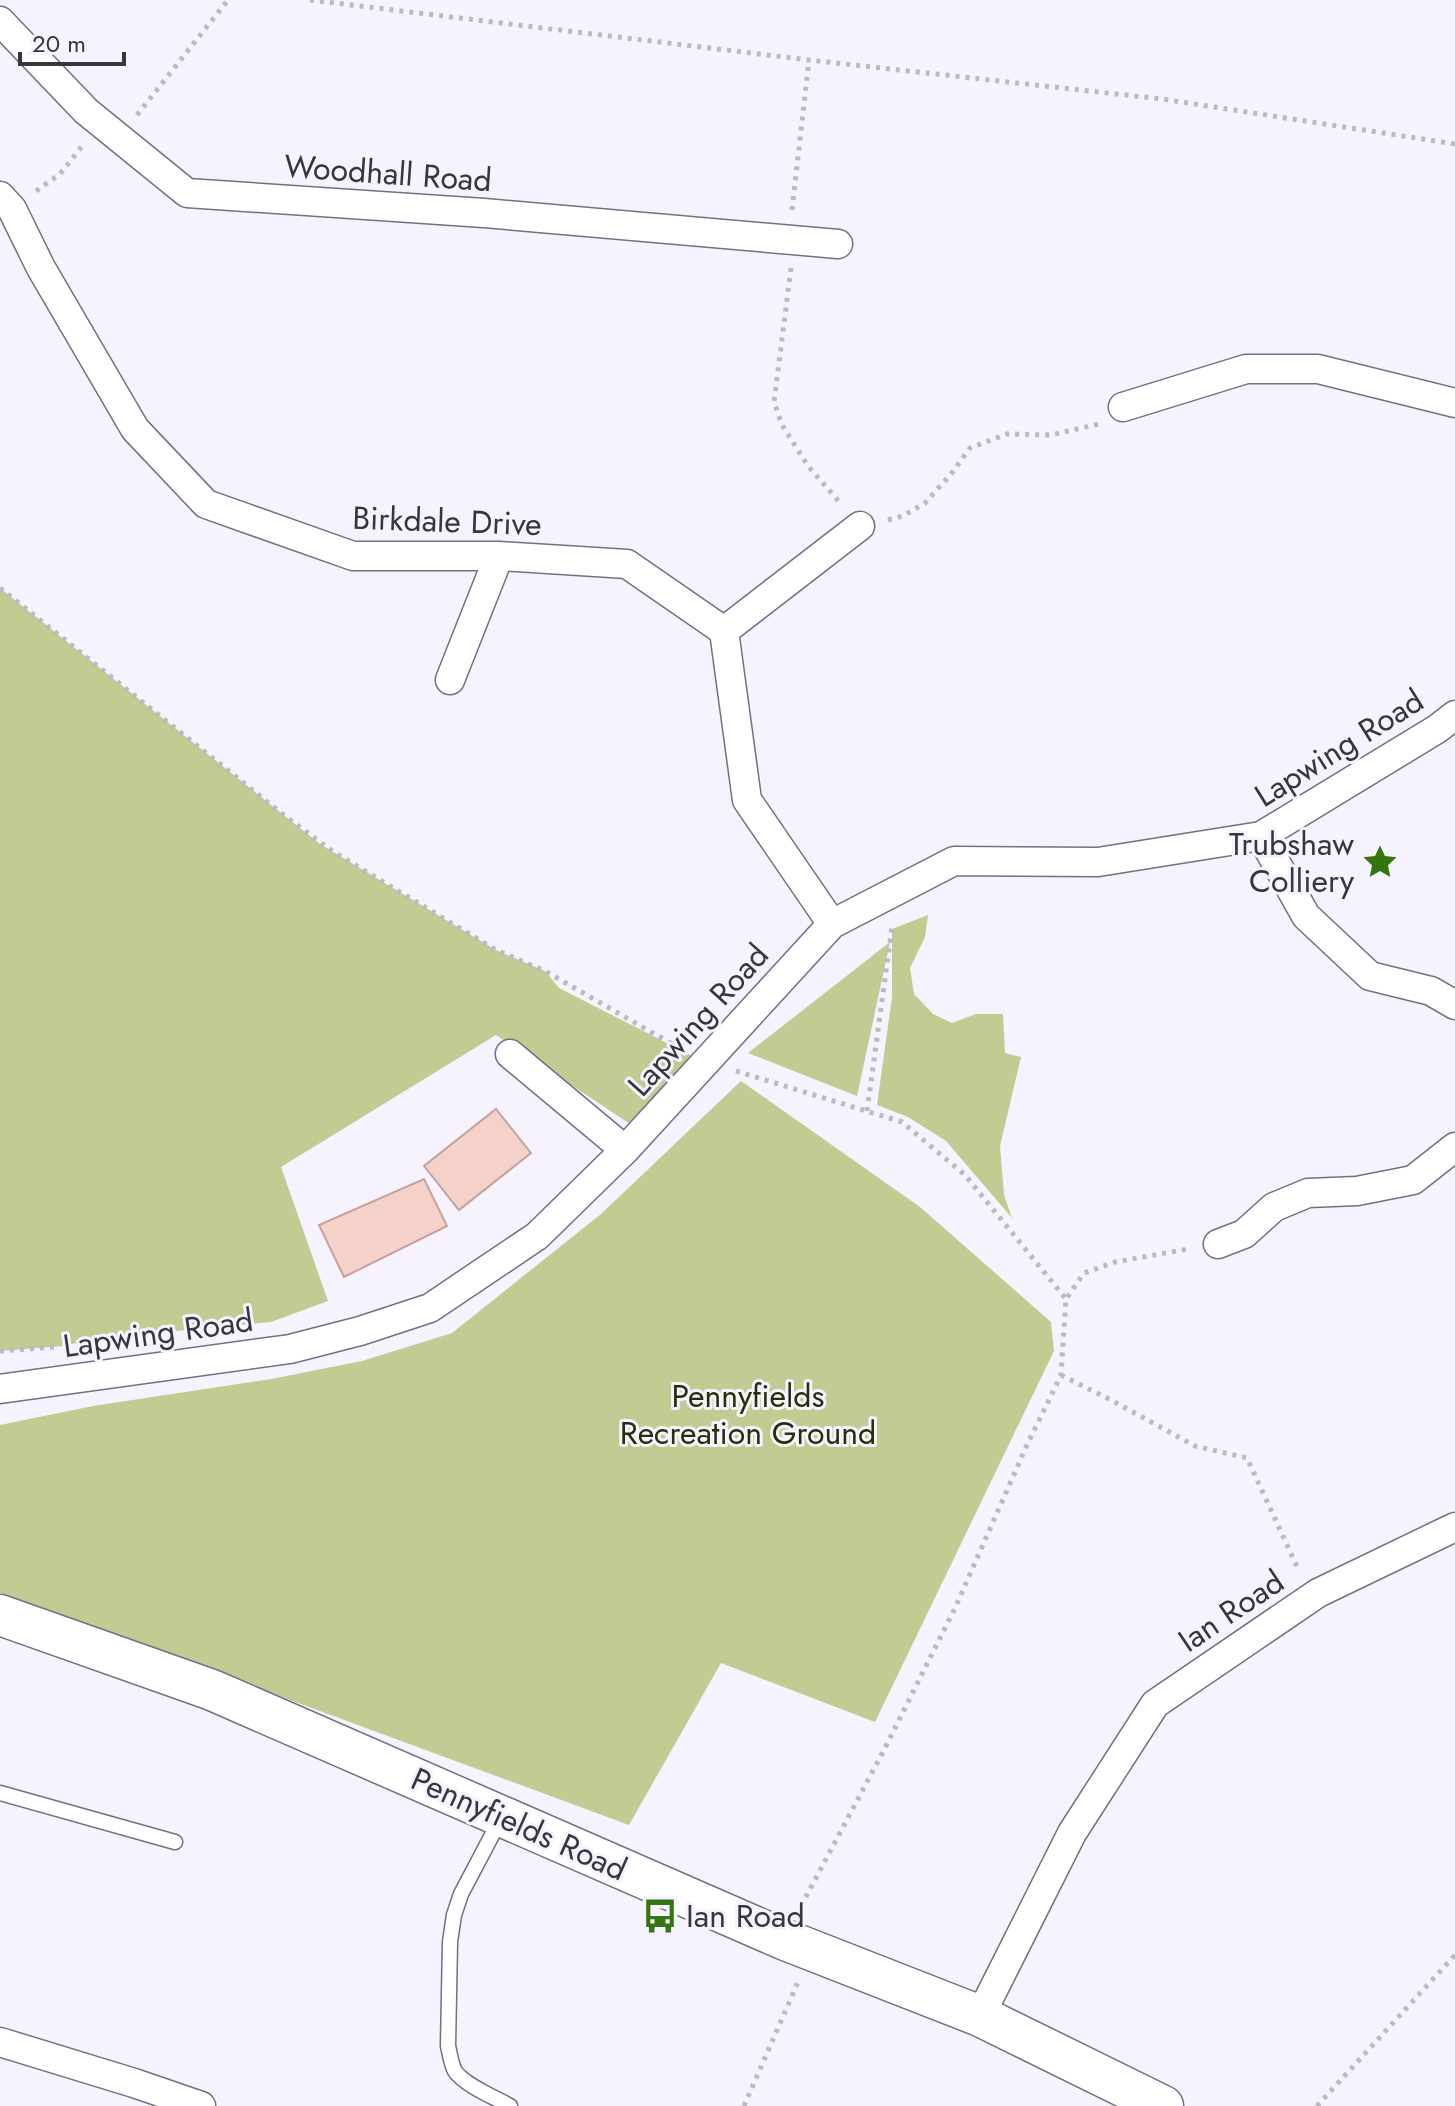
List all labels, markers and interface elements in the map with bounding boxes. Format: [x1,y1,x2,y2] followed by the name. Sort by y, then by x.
[20,16,124,66] scale bar
[32,26,86,61] text: 20 m
[283,143,493,203] street label: Woodhall Road
[352,495,542,547] street label: Birkdale Drive
[1246,678,1432,818] street label: Lapwing Road
[1229,821,1355,904] place label: Trubshaw Colliery
[1361,843,1399,881] place icon: Trubshaw Colliery
[617,934,779,1106] street label: Lapwing Road
[60,1297,256,1369] street label: Lapwing Road
[620,1373,876,1456] park label: Pennyfields Recreation Ground
[1169,1559,1293,1663] street label: Ian Road
[404,1756,634,1892] street label: Pennyfields Road
[686,1893,805,1939] place label: Ian Road
[641,1897,679,1935] bus stop icon: Ian Road

